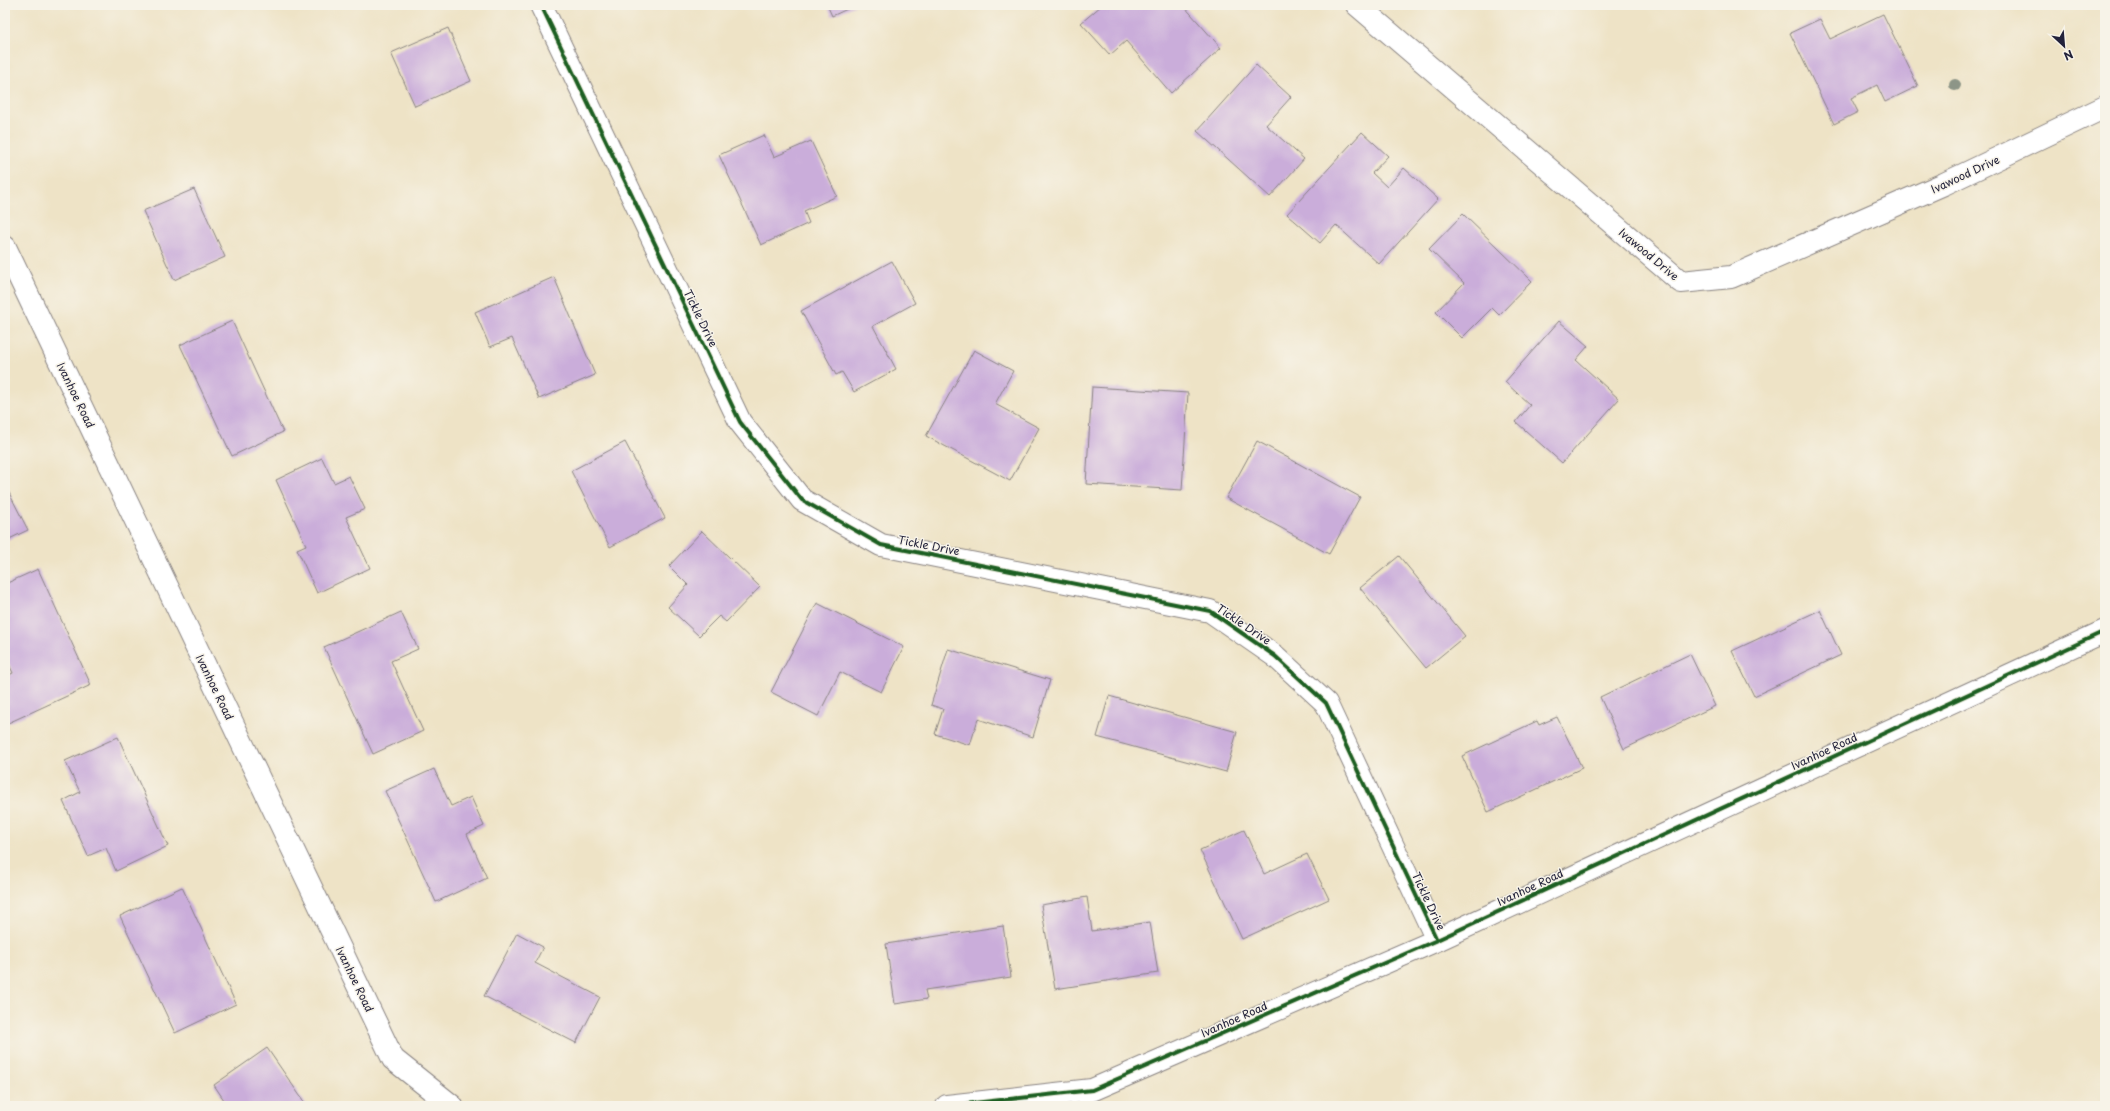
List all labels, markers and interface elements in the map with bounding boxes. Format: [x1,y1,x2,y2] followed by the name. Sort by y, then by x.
[2044,26,2084,66] north arrow
[2061,46,2076,65] text: N
[1928,151,2002,197] street label: Ivawood Drive
[1615,224,1683,284] street label: Ivawood Drive
[680,286,722,350] street label: Tickle Drive
[53,359,99,431] street label: Ivanhoe Road
[897,531,961,559] street label: Tickle Drive
[1213,599,1275,649] street label: Tickle Drive
[192,651,238,723] street label: Ivanhoe Road
[1788,728,1860,774] street label: Ivanhoe Road
[1494,864,1566,910] street label: Ivanhoe Road
[1408,869,1450,933] street label: Tickle Drive
[332,943,378,1015] street label: Ivanhoe Road
[1198,997,1270,1041] street label: Ivanhoe Road

